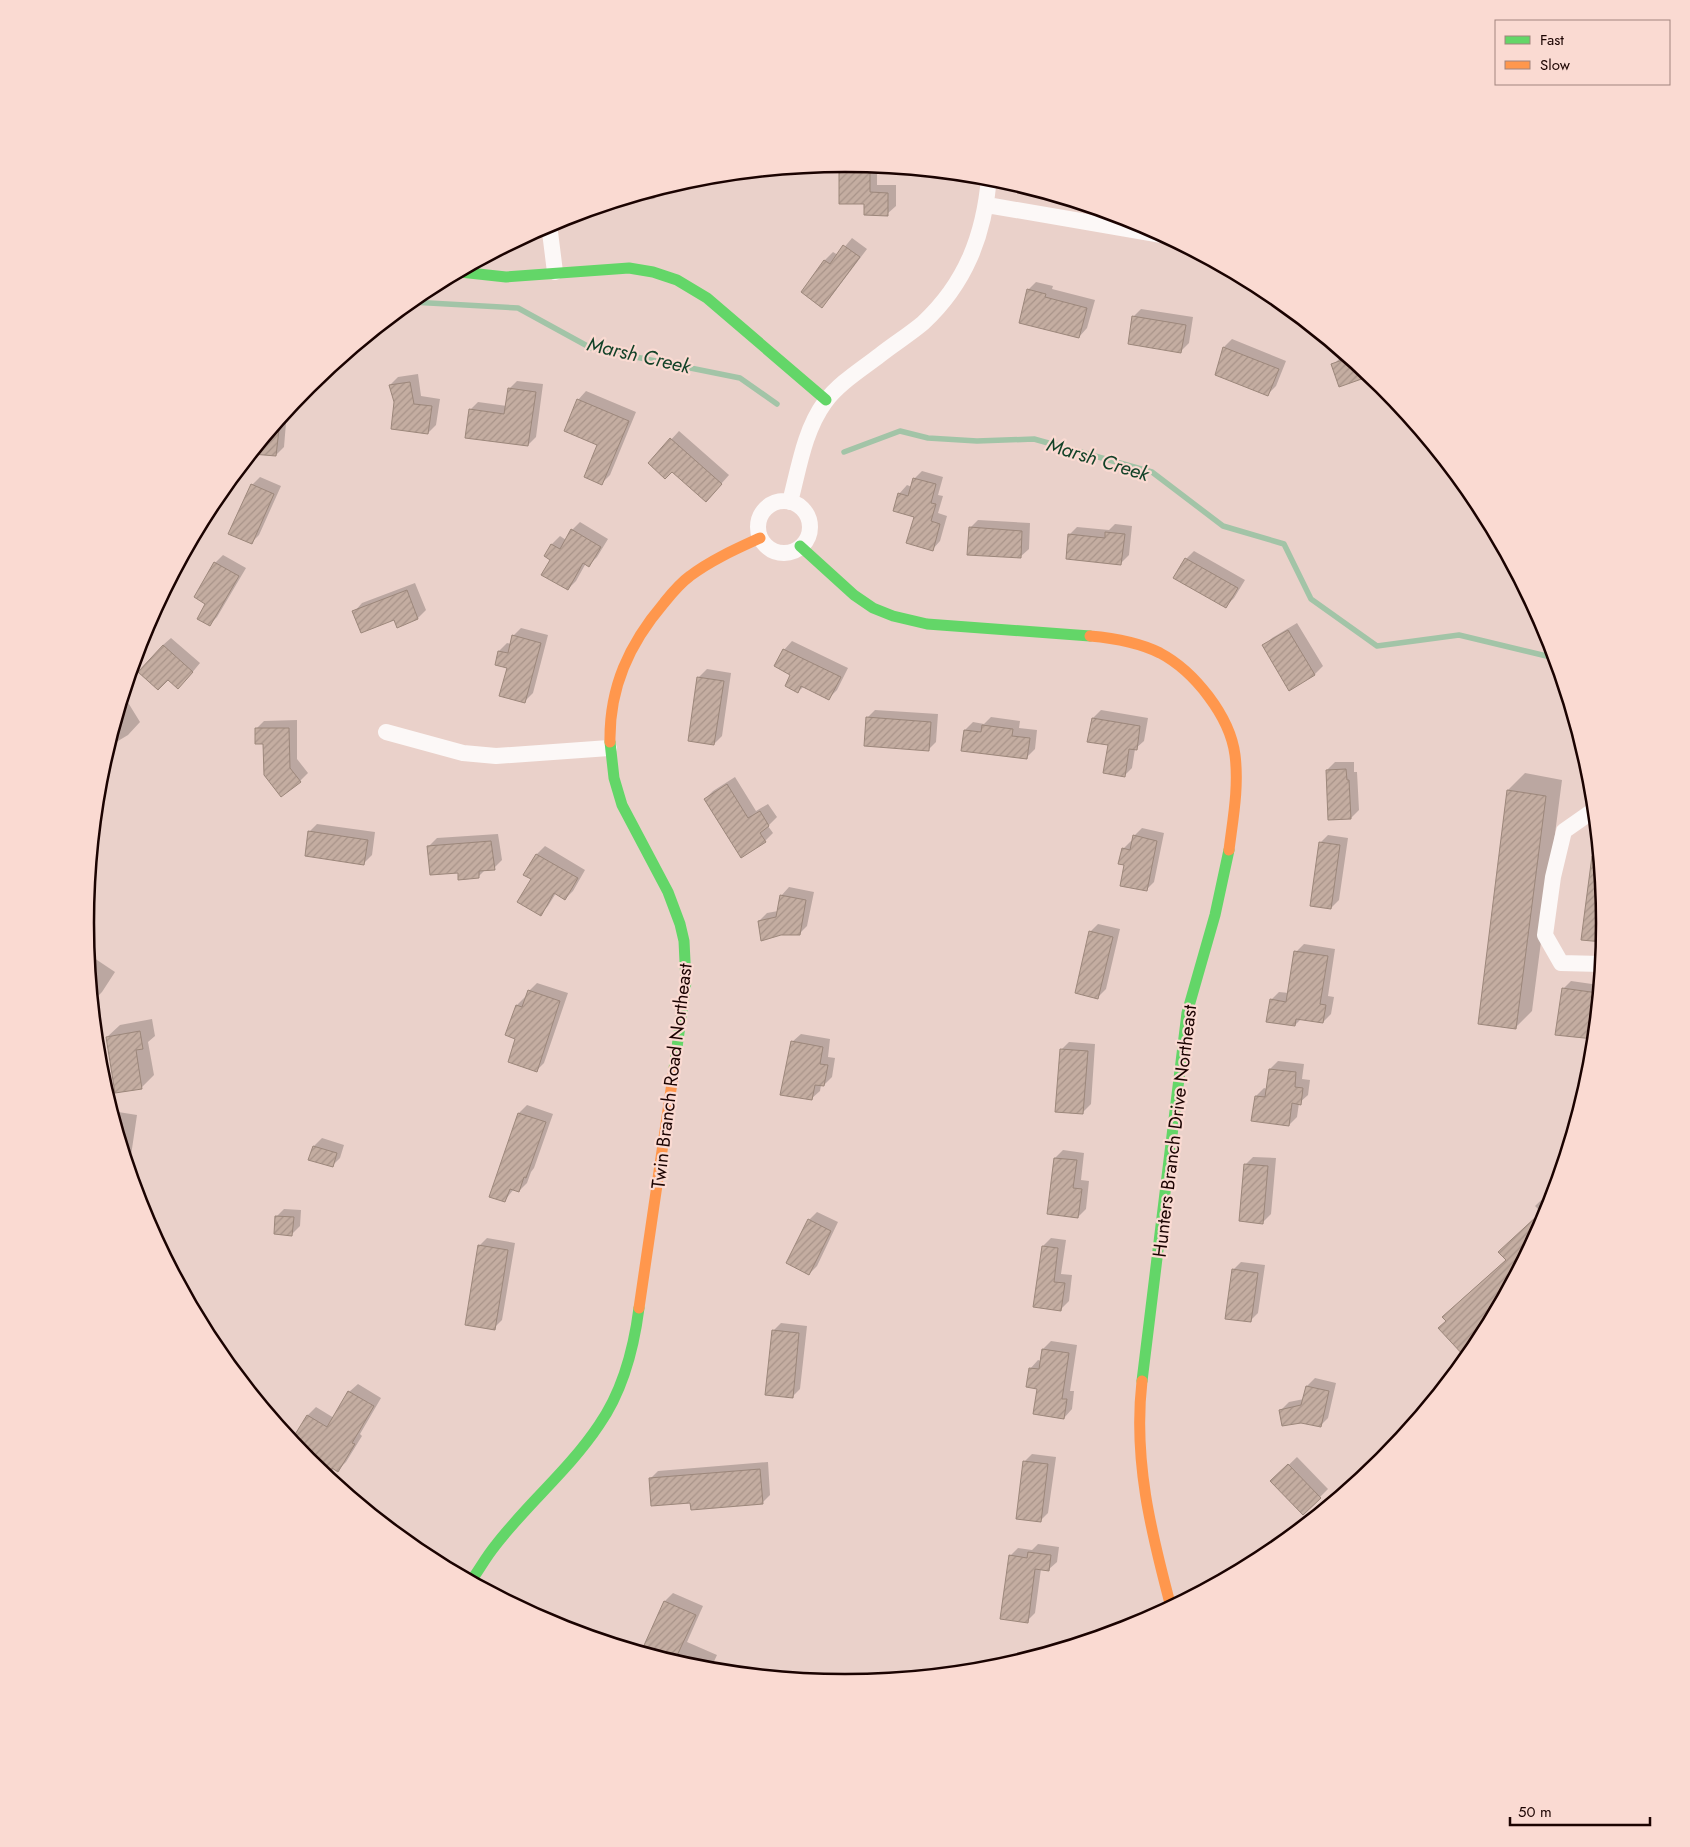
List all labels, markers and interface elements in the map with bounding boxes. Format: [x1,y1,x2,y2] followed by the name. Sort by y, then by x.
[1495,20,1670,85] legend
[1540,29,1564,51] text: Fast
[1540,54,1571,76] text: Slow
[584,329,695,382] water label: Marsh Creek
[1043,430,1154,489] water label: Marsh Creek
[644,961,699,1190] street label: Twin Branch Road Northeast
[1146,1003,1203,1259] street label: Hunters Branch Drive Northeast
[1510,1794,1650,1826] scale bar
[1518,1801,1552,1823] text: 50 m

